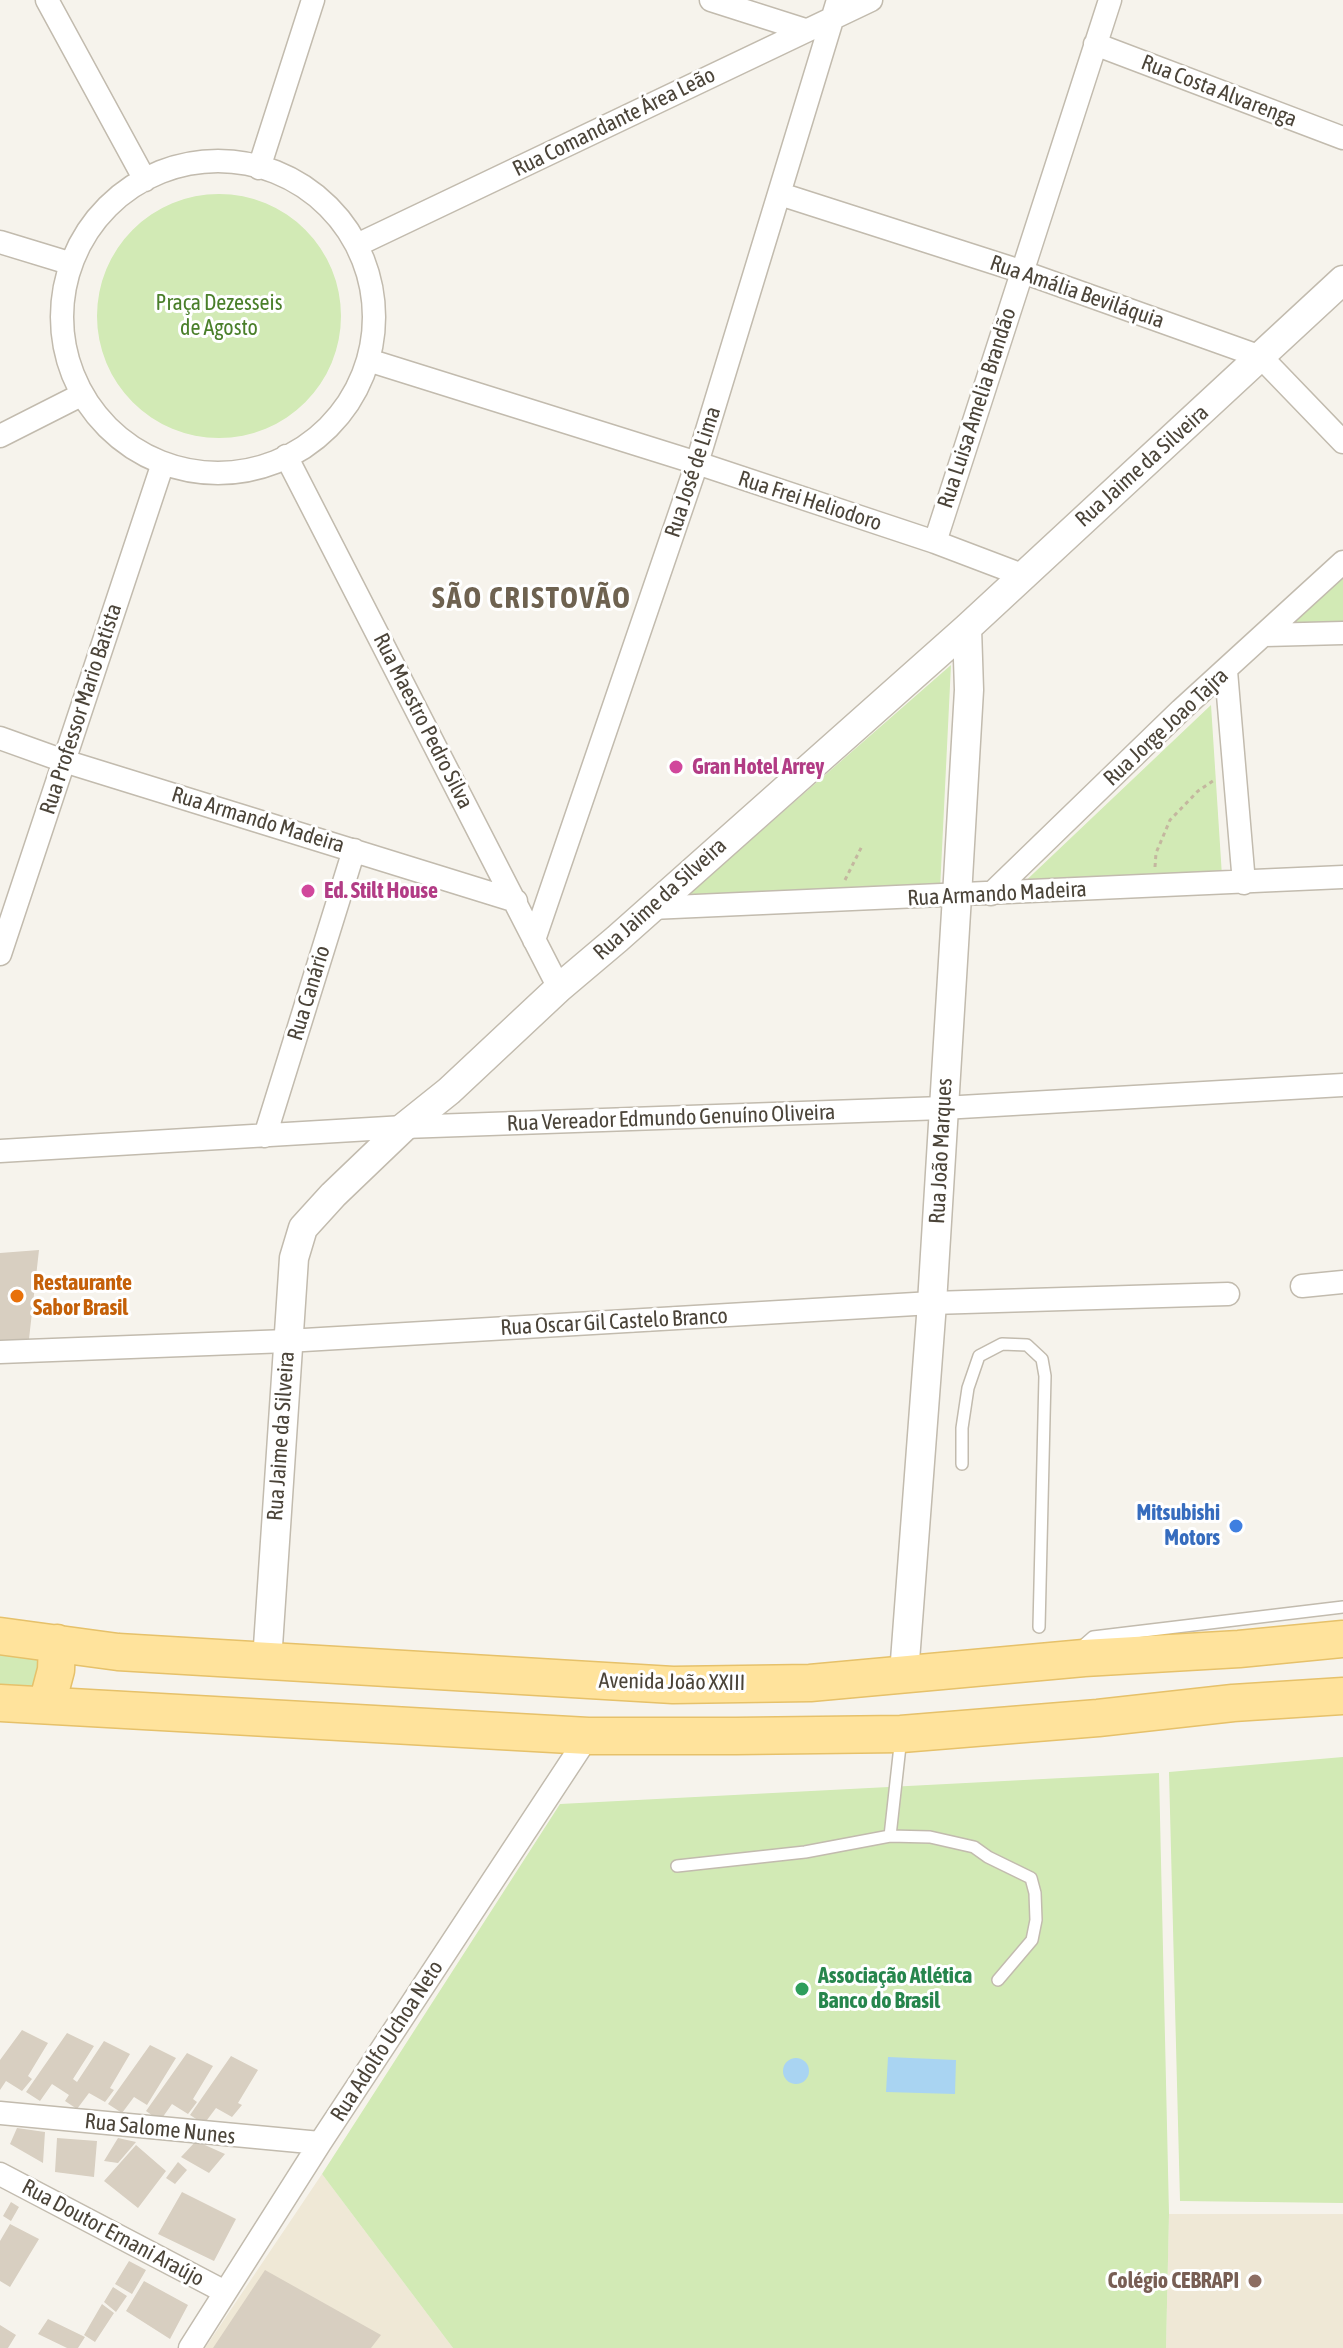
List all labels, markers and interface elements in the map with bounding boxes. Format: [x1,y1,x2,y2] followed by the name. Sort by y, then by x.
[1138,49,1300,133] street label: Rua Costa Alvarenga
[509,62,719,182] street label: Rua Comandante Área Leão
[986,250,1168,334] street label: Rua Amália Beviláquia
[156,290,282,342] park label: Praça Dezesseis de Agosto
[932,304,1022,512] street label: Rua Luisa Amelia Brandão
[1070,399,1214,533] street label: Rua Jaime da Silveira
[659,403,727,541] street label: Rua José de Lima
[735,465,885,537] street label: Rua Frei Heliodoro
[432,581,632,617] district label: SÃO CRISTOVÃO
[34,600,128,818] street label: Rua Professor Mario Batista
[367,629,479,813] street label: Rua Maestro Pedro Silva
[1098,663,1234,791] street label: Rua Jorge Joao Tajra
[692,754,824,780] place label: Gran Hotel Arrey
[667,758,685,776] marker: Gran Hotel Arrey
[168,781,348,859] street label: Rua Armando Madeira
[588,832,732,966] street label: Rua Jaime da Silveira
[907,876,1087,912] street label: Rua Armando Madeira
[324,878,438,904] place label: Ed. Stilt House
[299,882,317,900] marker: Ed. Stilt House
[282,942,336,1044] street label: Rua Canário
[924,1077,958,1225] street label: Rua João Marques
[506,1099,836,1137] street label: Rua Vereador Edmundo Genuíno Oliveira
[33,1270,132,1322] place label: Restaurante Sabor Brasil
[8,1287,26,1305] marker: Restaurante Sabor Brasil
[500,1303,728,1341] street label: Rua Oscar Gil Castelo Branco
[262,1350,300,1522] street label: Rua Jaime da Silveira
[1136,1500,1220,1552] place label: Mitsubishi Motors
[1227,1517,1245,1535] marker: Mitsubishi Motors
[598,1668,746,1696] street label: Avenida João XXIII
[325,1956,449,2126] street label: Rua Adolfo Uchoa Neto
[818,1963,972,2014] place label: Associação Atlética Banco do Brasil
[793,1980,811,1998] marker: Associação Atlética Banco do Brasil
[83,2108,237,2150] street label: Rua Salome Nunes
[17,2174,209,2292] street label: Rua Doutor Ernani Araújo
[1107,2268,1239,2294] place label: Colégio CEBRAPI
[1246,2272,1264,2290] marker: Colégio CEBRAPI

